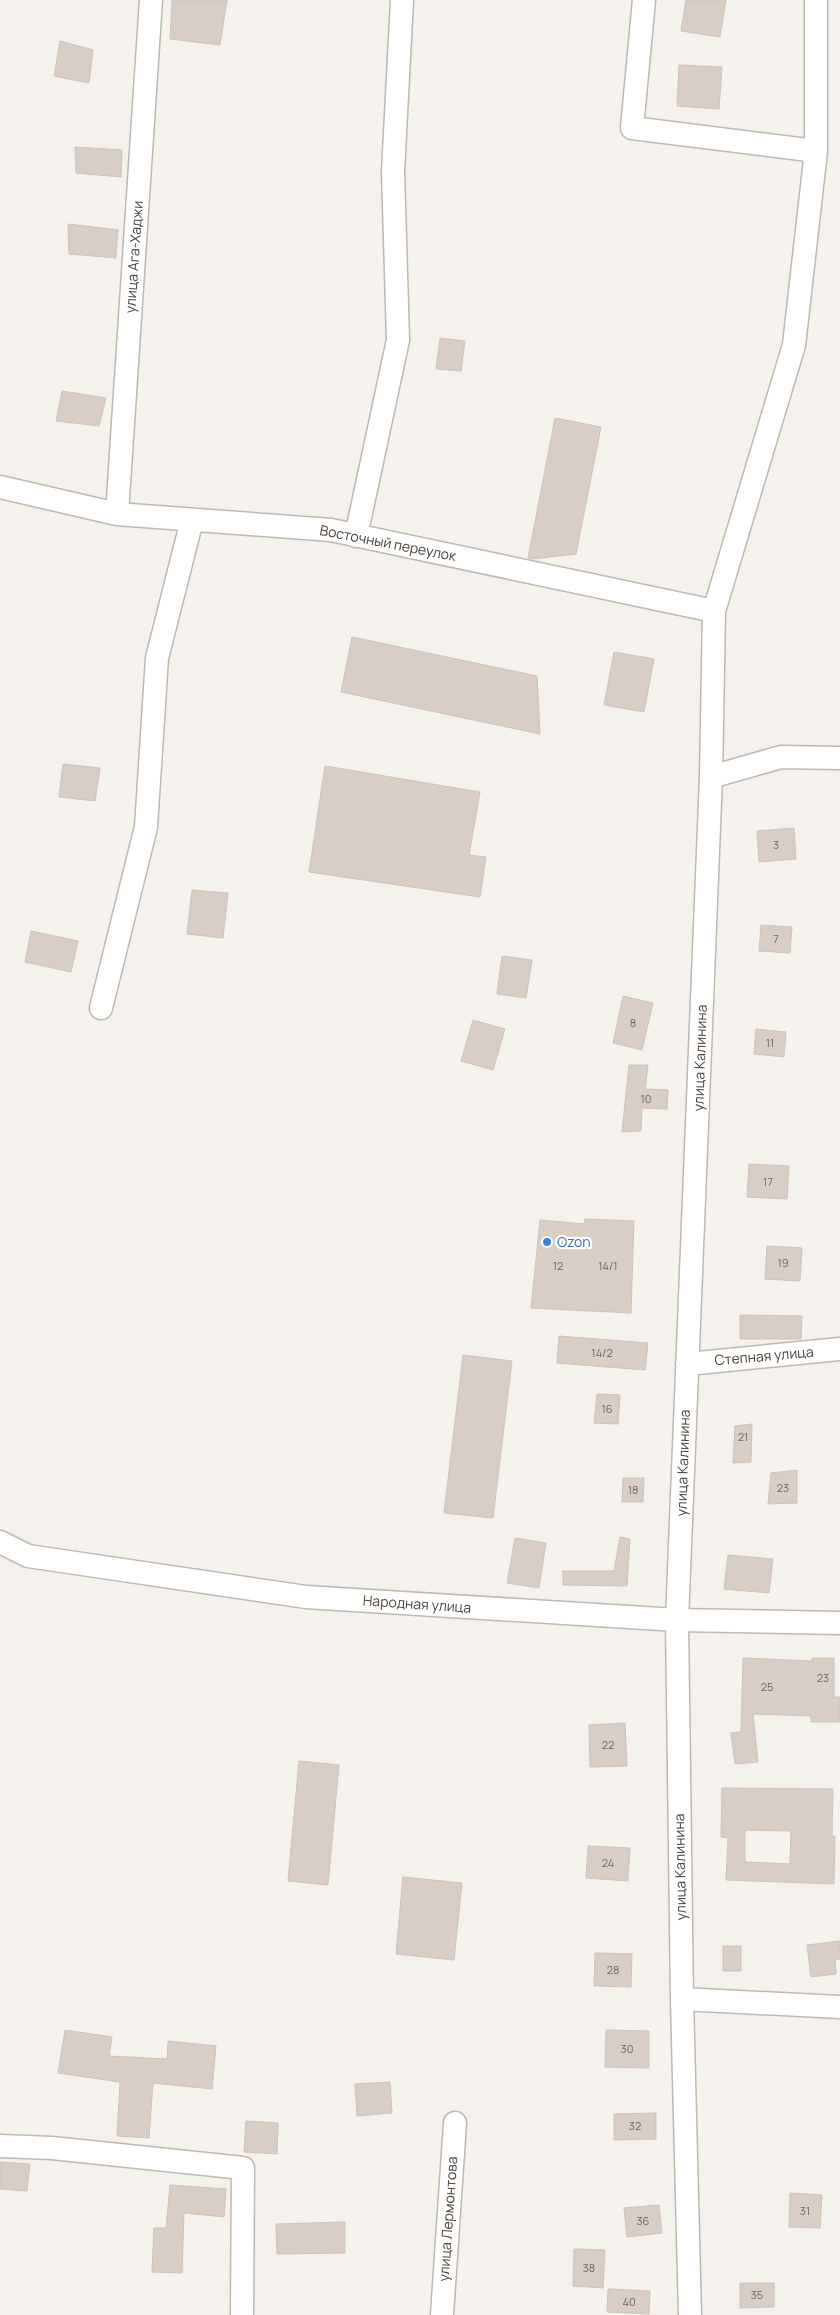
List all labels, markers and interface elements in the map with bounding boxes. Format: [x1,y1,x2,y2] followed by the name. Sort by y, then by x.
[120,200,147,314] street label: улица Ага-Хаджи
[318,520,459,565] street label: Восточный переулок
[773,837,779,852] house number: 3
[773,931,779,946] house number: 7
[688,1004,711,1112] street label: улица Калинина
[630,1015,636,1030] house number: 8
[766,1035,774,1050] house number: 11
[640,1091,652,1106] house number: 10
[763,1174,773,1189] house number: 17
[557,1232,591,1251] place label: Ozon
[541,1236,553,1248] marker: Ozon
[777,1255,789,1270] house number: 19
[553,1258,563,1273] house number: 12
[598,1258,618,1273] house number: 14/1
[714,1342,814,1369] street label: Степная улица
[591,1345,613,1360] house number: 14/2
[601,1401,613,1416] house number: 16
[671,1409,694,1517] street label: улица Калинина
[738,1429,748,1444] house number: 21
[777,1480,789,1495] house number: 23
[628,1482,638,1497] house number: 18
[362,1590,472,1617] street label: Народная улица
[817,1670,829,1685] house number: 23
[761,1679,773,1694] house number: 25
[602,1737,614,1752] house number: 22
[669,1813,690,1921] street label: улица Калинина
[602,1855,614,1870] house number: 24
[607,1962,619,1977] house number: 28
[621,2041,633,2056] house number: 30
[629,2118,641,2133] house number: 32
[434,2156,461,2282] street label: улица Лермонтова
[800,2203,810,2218] house number: 31
[637,2213,650,2228] house number: 36
[583,2260,595,2275] house number: 38
[751,2287,763,2302] house number: 35
[622,2294,636,2309] house number: 40

